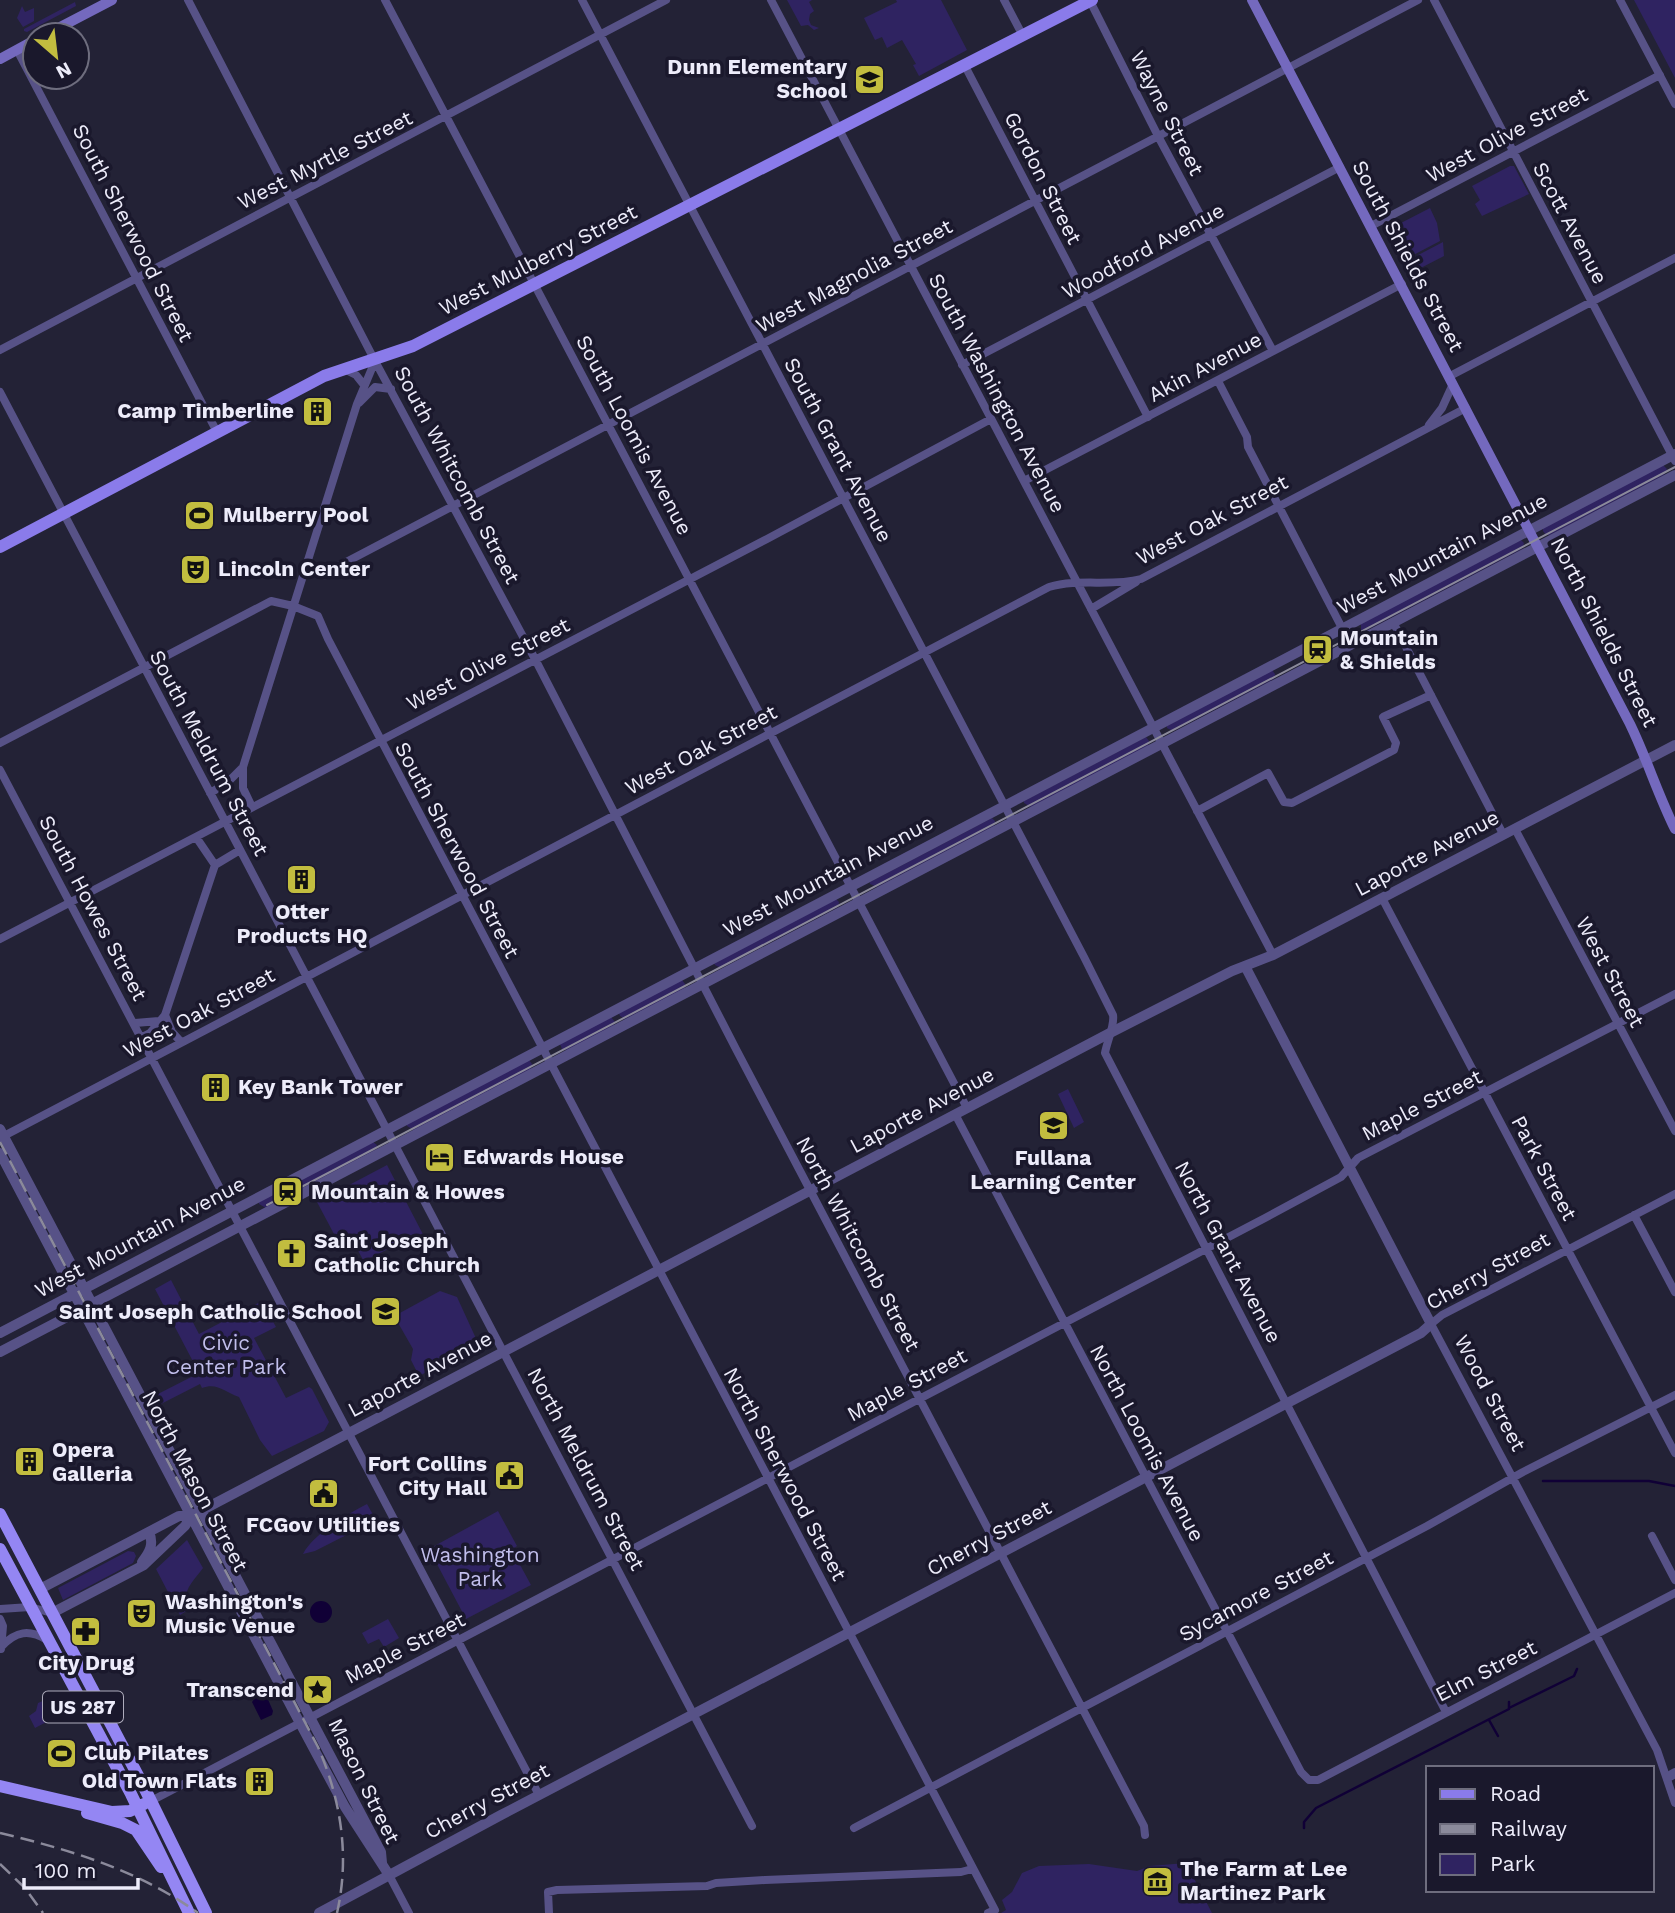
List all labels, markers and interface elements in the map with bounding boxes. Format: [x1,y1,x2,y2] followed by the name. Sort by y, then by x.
[21,21,91,91] north arrow
[1125,46,1210,180] street label: Wayne Street
[667,54,847,103] place label: Dunn Elementary School
[52,57,75,84] text: N
[853,62,887,96] school or university icon: Dunn Elementary School
[1422,81,1592,188] street label: West Olive Street
[233,105,417,215] street label: West Myrtle Street
[999,107,1088,248] street label: Gordon Street
[68,120,199,346] street label: South Sherwood Street
[1347,156,1470,356] street label: South Shields Street
[1528,158,1613,288] street label: Scott Avenue
[1057,197,1228,304] street label: Woodford Avenue
[435,199,641,320] street label: West Mulberry Street
[751,213,956,338] street label: West Magnolia Street
[924,269,1071,517] street label: South Washington Avenue
[1144,326,1266,407] street label: Akin Avenue
[571,331,698,539] street label: South Loomis Avenue
[779,353,898,546] street label: South Grant Avenue
[389,362,526,588] street label: South Whitcomb Street
[300,394,334,428] building icon: Camp Timberline
[117,398,294,423] place label: Camp Timberline
[1132,469,1292,570] street label: West Oak Street
[1332,487,1551,620] street label: West Mountain Avenue
[183,498,217,532] sports icon: Mulberry Pool
[223,502,369,527] place label: Mulberry Pool
[1546,533,1663,731] street label: North Shields Street
[178,552,212,586] theatre icon: Lincoln Center
[218,556,370,581] place label: Lincoln Center
[402,612,574,715] street label: West Olive Street
[1340,625,1438,674] place label: Mountain & Shields
[1300,633,1334,667] station icon: Mountain & Shields
[145,646,274,860] street label: South Meldrum Street
[621,699,781,800] street label: West Oak Street
[390,737,525,962] street label: South Sherwood Street
[1350,804,1503,901] street label: Laporte Avenue
[718,809,937,942] street label: West Mountain Avenue
[34,811,153,1005] street label: South Howes Street
[285,863,319,897] building icon: Otter Products HQ
[236,899,368,948] place label: Otter Products HQ
[1571,912,1650,1032] street label: West Street
[119,962,279,1063] street label: West Oak Street
[845,1061,998,1158] street label: Laporte Avenue
[1357,1063,1486,1146] street label: Maple Street
[198,1070,232,1104] building icon: Key Bank Tower
[238,1074,403,1099] place label: Key Bank Tower
[1036,1109,1070,1143] school or university icon: Fullana Learning Center
[1506,1111,1583,1225] street label: Park Street
[791,1132,926,1356] street label: North Whitcomb Street
[423,1140,457,1174] hotel icon: Edwards House
[463,1144,624,1169] place label: Edwards House
[970,1145,1136,1194] place label: Fullana Learning Center
[1170,1157,1287,1347] street label: North Grant Avenue
[30,1170,249,1303] street label: West Mountain Avenue
[271,1175,305,1209] station icon: Mountain & Howes
[311,1179,505,1204] place label: Mountain & Howes
[1422,1226,1554,1315] street label: Cherry Street
[314,1228,480,1277] place label: Saint Joseph Catholic Church
[274,1236,308,1270] church icon: Saint Joseph Catholic Church
[368,1295,402,1329] school or university icon: Saint Joseph Catholic School
[59,1299,362,1324] place label: Saint Joseph Catholic School
[343,1325,496,1422] street label: Laporte Avenue
[166,1330,286,1379] park label: Civic Center Park
[1449,1330,1532,1455] street label: Wood Street
[1085,1340,1210,1546] street label: North Loomis Avenue
[843,1342,971,1427] street label: Maple Street
[522,1363,651,1575] street label: North Meldrum Street
[719,1363,852,1585] street label: North Sherwood Street
[137,1386,254,1576] street label: North Mason Street
[52,1437,133,1486] place label: Opera Galleria
[12,1445,46,1479] building icon: Opera Galleria
[368,1451,487,1500] place label: Fort Collins City Hall
[493,1459,527,1493] public building icon: Fort Collins City Hall
[306,1476,340,1510] public building icon: FCGov Utilities
[922,1494,1055,1581] street label: Cherry Street
[246,1512,400,1537] place label: FCGov Utilities
[420,1542,540,1591] park label: Washington Park
[1175,1544,1337,1647] street label: Sycamore Street
[165,1589,303,1638] place label: Washington's Music Venue
[125,1597,159,1631] theatre icon: Washington's Music Venue
[340,1606,469,1689] street label: Maple Street
[69,1614,103,1648] pharmacy icon: City Drug
[1431,1634,1541,1707] street label: Elm Street
[38,1650,134,1675] place label: City Drug
[300,1673,334,1707] place icon: Transcend
[186,1677,294,1702] place label: Transcend
[43,1692,123,1722] road number: US 287
[323,1714,406,1848] street label: Mason Street
[44,1736,78,1770] sports icon: Club Pilates
[84,1740,209,1765] place label: Club Pilates
[420,1757,553,1844] street label: Cherry Street
[243,1764,277,1798] building icon: Old Town Flats
[1426,1766,1654,1892] legend
[82,1768,237,1793] place label: Old Town Flats
[1490,1781,1541,1806] text: Road
[1490,1816,1567,1841] text: Railway
[24,1846,138,1890] scale bar
[1490,1851,1535,1876] text: Park
[1180,1856,1347,1905] place label: The Farm at Lee Martinez Park
[35,1858,97,1883] text: 100 m
[1140,1864,1174,1898] museum icon: The Farm at Lee Martinez Park

